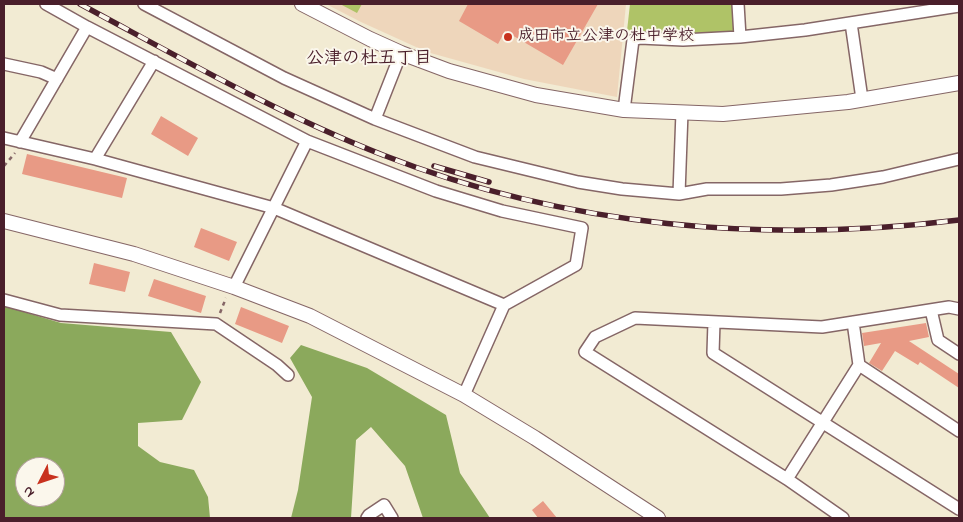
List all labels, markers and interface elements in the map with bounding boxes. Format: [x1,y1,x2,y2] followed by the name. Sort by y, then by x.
[518,27,694,47] place label: 成田市立公津の杜中学校
[502,31,514,43] marker: 成田市立公津の杜中学校
[306,49,432,71] district label: 公津の杜五丁目
[15,457,65,507] north arrow
[18,481,40,502] text: N

